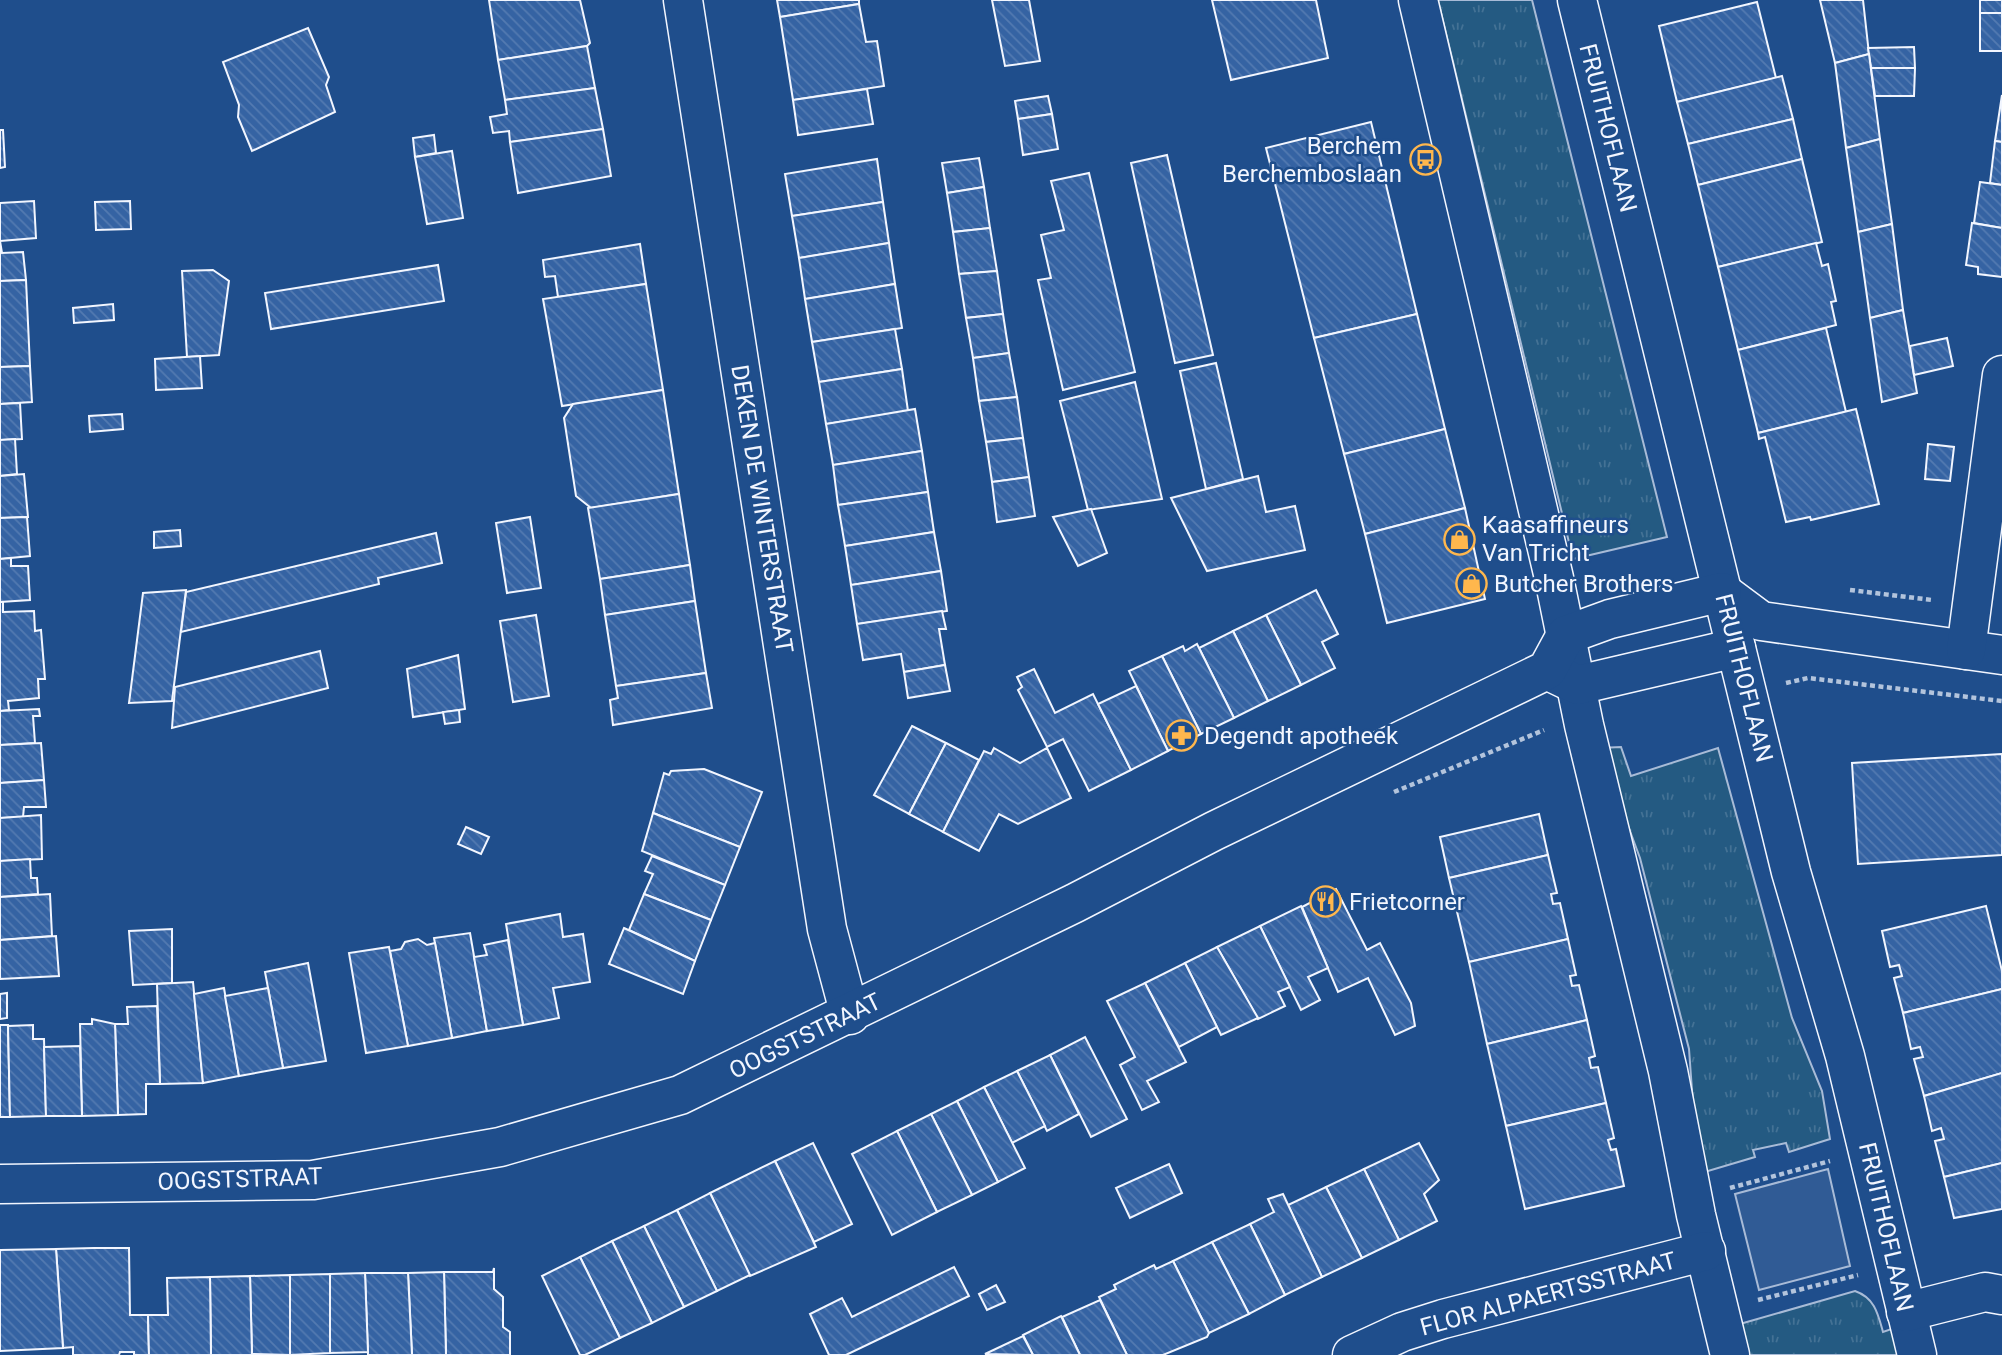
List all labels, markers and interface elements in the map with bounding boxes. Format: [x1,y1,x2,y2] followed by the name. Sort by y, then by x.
[1574,41,1642,215] street label: FRUITHOFLAAN
[1222,132,1402,188] place label: Berchem Berchemboslaan
[1408,143,1442,177] bus stop icon: Berchem Berchemboslaan
[725,363,799,655] street label: DEKEN DE WINTERSTRAAT
[1482,511,1629,567] place label: Kaasaffineurs Van Tricht
[1442,522,1476,556] shop icon: Kaasaffineurs Van Tricht
[1454,567,1488,601] shop icon: Butcher Brothers
[1494,570,1673,598] place label: Butcher Brothers
[1710,591,1778,765] street label: FRUITHOFLAAN
[1164,719,1198,753] pharmacy icon: Degendt apotheek
[1204,722,1399,750] place label: Degendt apotheek
[1309,885,1343,919] restaurant icon: Frietcorner
[1349,888,1465,916] place label: Frietcorner
[725,987,885,1085] street label: OOGSTSTRAAT
[1853,1140,1919,1314] street label: FRUITHOFLAAN
[157,1162,323,1196] street label: OOGSTSTRAAT
[1417,1246,1679,1342] street label: FLOR ALPAERTSSTRAAT

